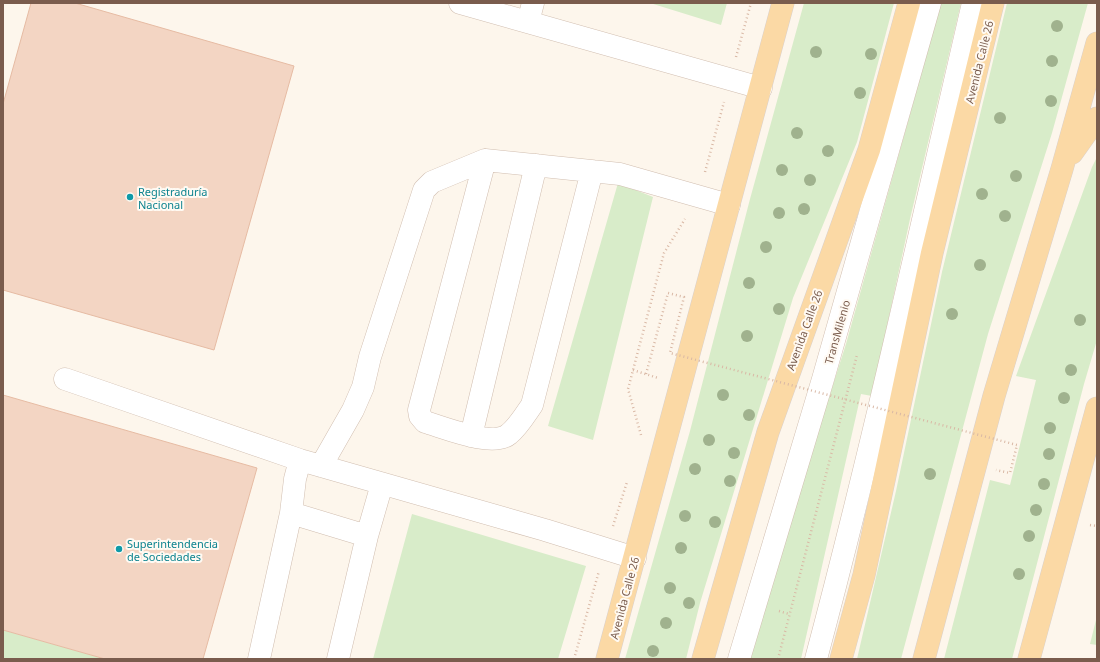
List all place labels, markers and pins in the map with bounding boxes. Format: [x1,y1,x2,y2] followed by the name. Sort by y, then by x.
[138,184,208,212] place label: Registraduría Nacional
[125,192,135,202] marker: Registraduría Nacional
[127,536,218,564] place label: Superintendencia de Sociedades
[114,544,124,554] marker: Superintendencia de Sociedades

